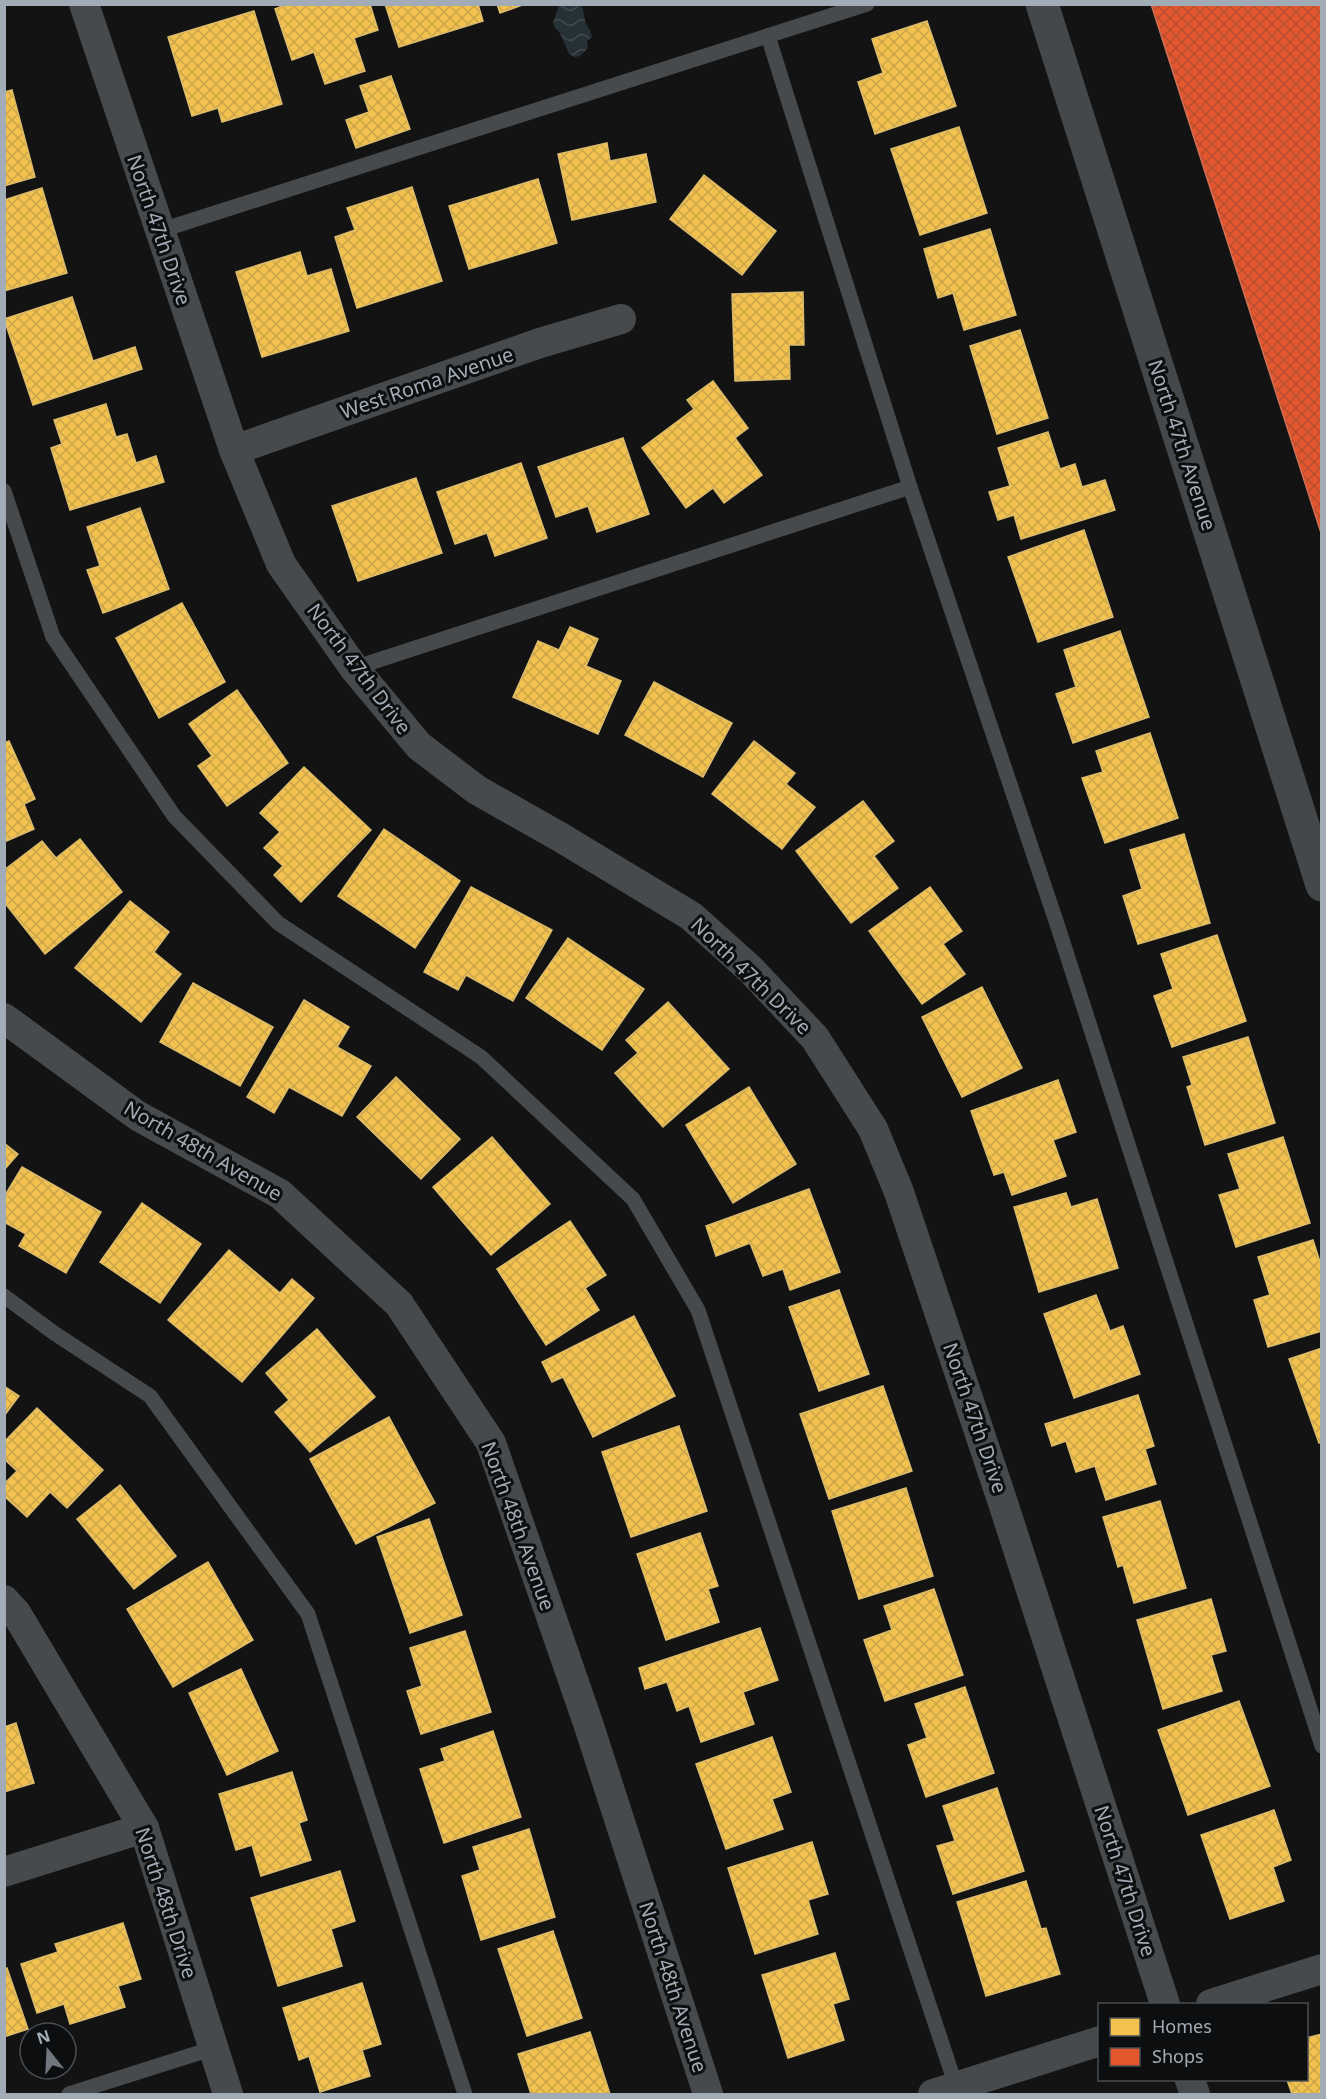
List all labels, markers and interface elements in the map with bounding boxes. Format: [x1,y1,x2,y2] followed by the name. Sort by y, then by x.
[121,151,198,309] street label: North 47th Drive
[337,340,517,425] street label: West Roma Avenue
[1142,356,1223,534] street label: North 47th Avenue
[301,598,418,740] street label: North 47th Drive
[685,911,817,1040] street label: North 47th Drive
[119,1094,287,1207] street label: North 48th Avenue
[937,1339,1014,1497] street label: North 47th Drive
[475,1437,562,1614] street label: North 48th Avenue
[1088,1802,1163,1960] street label: North 47th Drive
[129,1824,204,1982] street label: North 48th Drive
[633,1898,714,2076] street label: North 48th Avenue
[1098,2003,1308,2081] legend
[1152,2014,1212,2038] text: Homes
[18,2021,78,2081] north arrow
[34,2024,53,2049] text: N
[1152,2044,1204,2068] text: Shops

